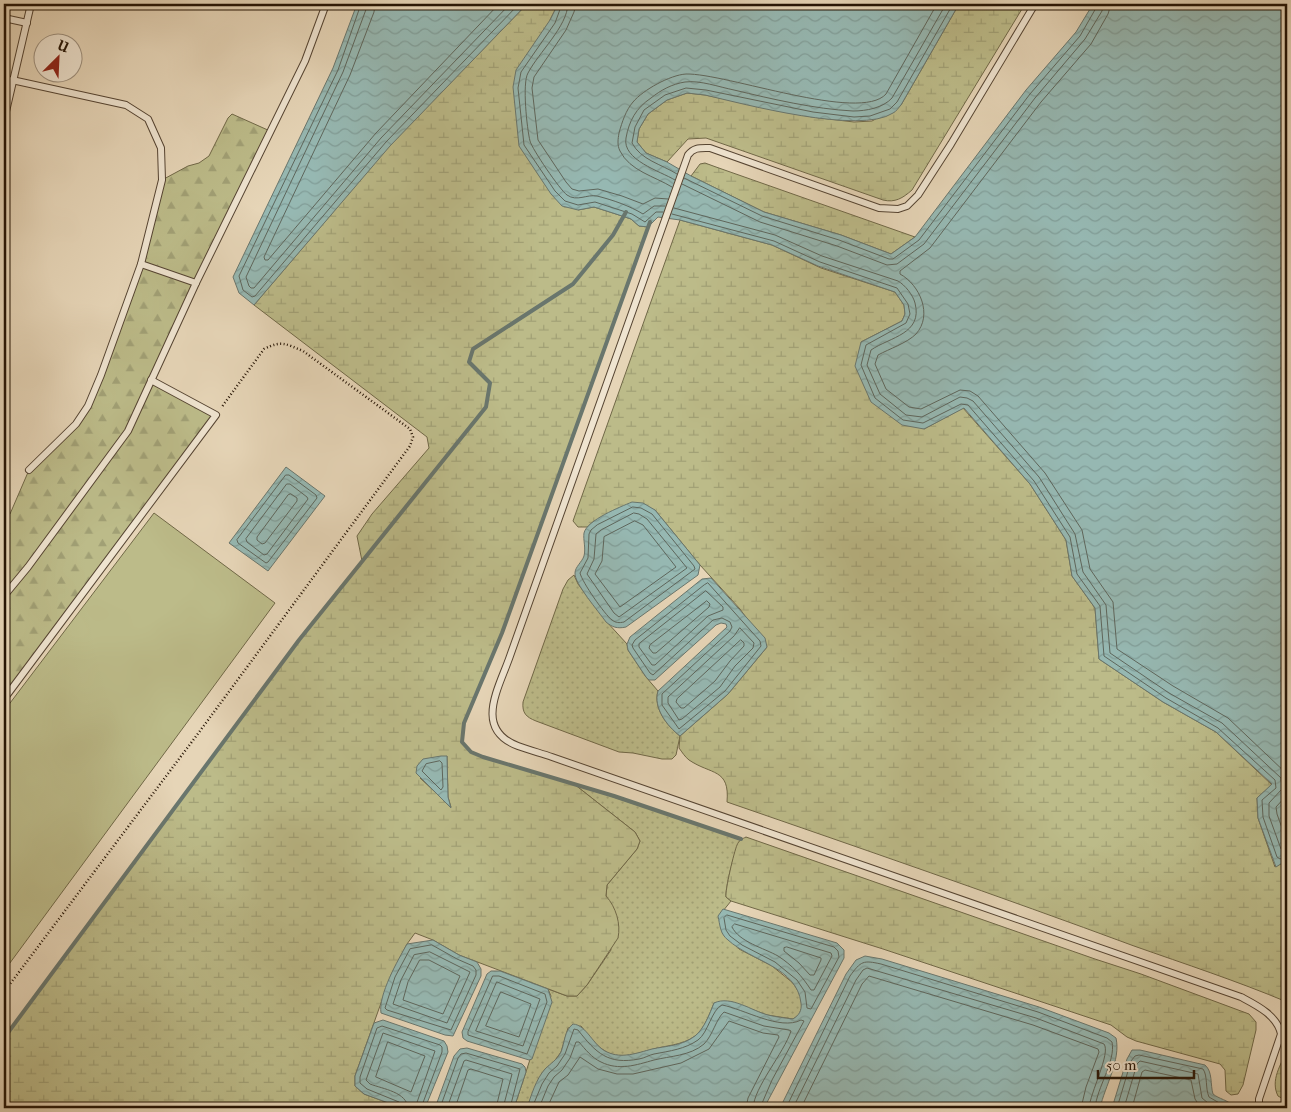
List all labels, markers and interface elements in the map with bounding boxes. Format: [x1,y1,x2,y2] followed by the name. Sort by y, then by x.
[32,32,82,82] north arrow
[54,36,72,57] text: U
[1098,1047,1195,1079] scale bar
[1106,1056,1137,1074] text: 50 m

